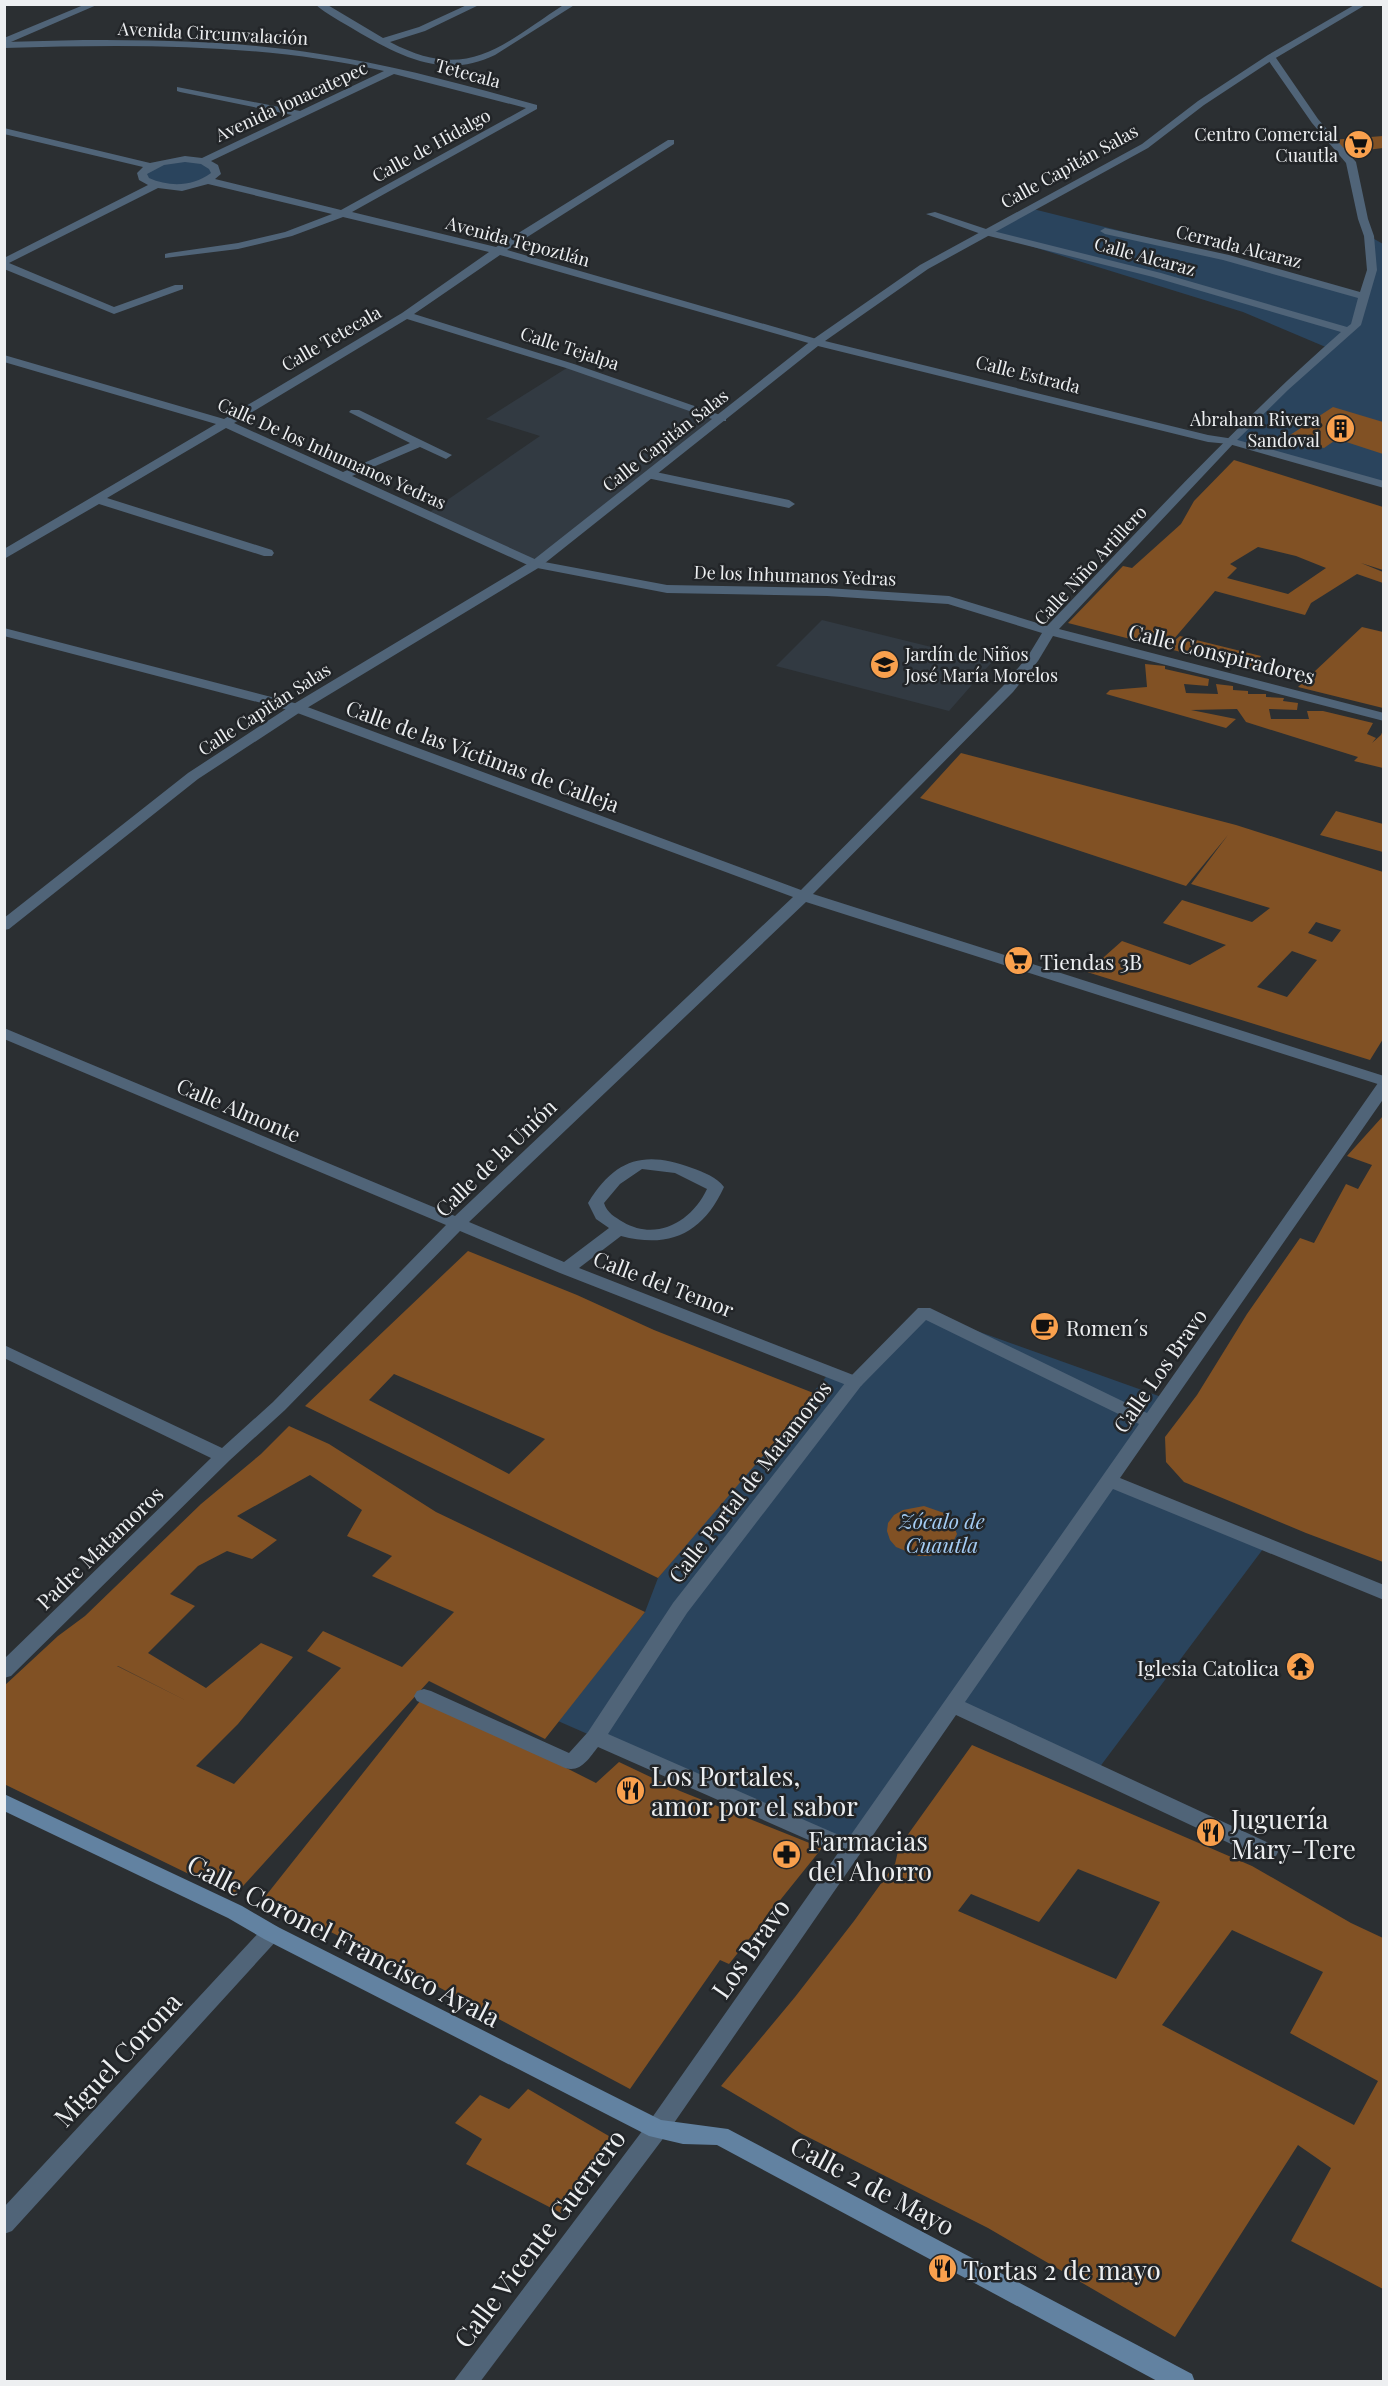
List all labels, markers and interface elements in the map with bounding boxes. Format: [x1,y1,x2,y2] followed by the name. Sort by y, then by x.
[116,16,309,50] street label: Avenida Circunvalación
[433,53,503,93] street label: Tetecala
[210,55,371,147] street label: Avenida Jonacatepec
[368,103,495,187] street label: Calle de Hidalgo
[996,118,1142,214] street label: Calle Capitán Salas
[1194,122,1338,167] place label: Centro Comercial Cuautla
[1343,128,1375,160] supermarket icon: Centro Comercial Cuautla
[442,210,593,272] street label: Avenida Tepoztlán
[1173,219,1305,273] street label: Cerrada Alcaraz
[1092,231,1198,281] street label: Calle Alcaraz
[277,300,385,376] street label: Calle Tetecala
[518,321,622,375] street label: Calle Tejalpa
[973,349,1083,399] street label: Calle Estrada
[597,383,733,497] street label: Calle Capitán Salas
[214,392,450,514] street label: Calle De los Inhumanos Yedras
[1189,407,1320,452] place label: Abraham Rivera Sandoval
[1325,413,1357,445] building icon: Abraham Rivera Sandoval
[1028,500,1152,630] street label: Calle Niño Artillero
[693,559,897,591] street label: De los Inhumanos Yedras
[1126,616,1318,690] street label: Calle Conspiradores
[904,642,1058,687] place label: Jardín de Niños José María Morelos
[868,648,900,680] school or university icon: Jardín de Niños José María Morelos
[193,657,335,761] street label: Calle Capitán Salas
[343,692,624,818] street label: Calle de las Víctimas de Calleja
[1003,945,1035,977] supermarket icon: Tiendas 3B
[1040,947,1142,975] place label: Tiendas 3B
[173,1070,305,1148] street label: Calle Almonte
[428,1092,562,1222] street label: Calle de la Unión
[590,1243,739,1323] street label: Calle del Temor
[1106,1302,1212,1438] street label: Calle Los Bravo
[1029,1311,1061,1343] cafe icon: Romen´s
[1066,1313,1148,1341] place label: Romen´s
[661,1374,837,1588] street label: Calle Portal de Matamoros
[30,1479,168,1615] street label: Padre Matamoros
[898,1506,985,1558] park label: Zócalo de Cuautla
[1284,1651,1316,1683] temple icon: Iglesia Catolica
[1137,1653,1280,1681] place label: Iglesia Catolica
[651,1758,858,1823] place label: Los Portales, amor por el sabor
[614,1774,646,1806] restaurant icon: Los Portales, amor por el sabor
[1230,1801,1356,1866] place label: Juguería Mary-Tere
[1194,1817,1226,1849] restaurant icon: Juguería Mary-Tere
[808,1823,932,1888] place label: Farmacias del Ahorro
[771,1839,803,1871] pharmacy icon: Farmacias del Ahorro
[181,1846,507,2034] street label: Calle Coronel Francisco Ayala
[703,1891,797,2005] street label: Los Bravo
[46,1984,189,2134] street label: Miguel Corona
[445,2122,633,2354] street label: Calle Vicente Guerrero
[785,2127,961,2243] street label: Calle 2 de Mayo
[963,2252,1161,2287] place label: Tortas 2 de mayo
[926,2253,958,2285] restaurant icon: Tortas 2 de mayo

